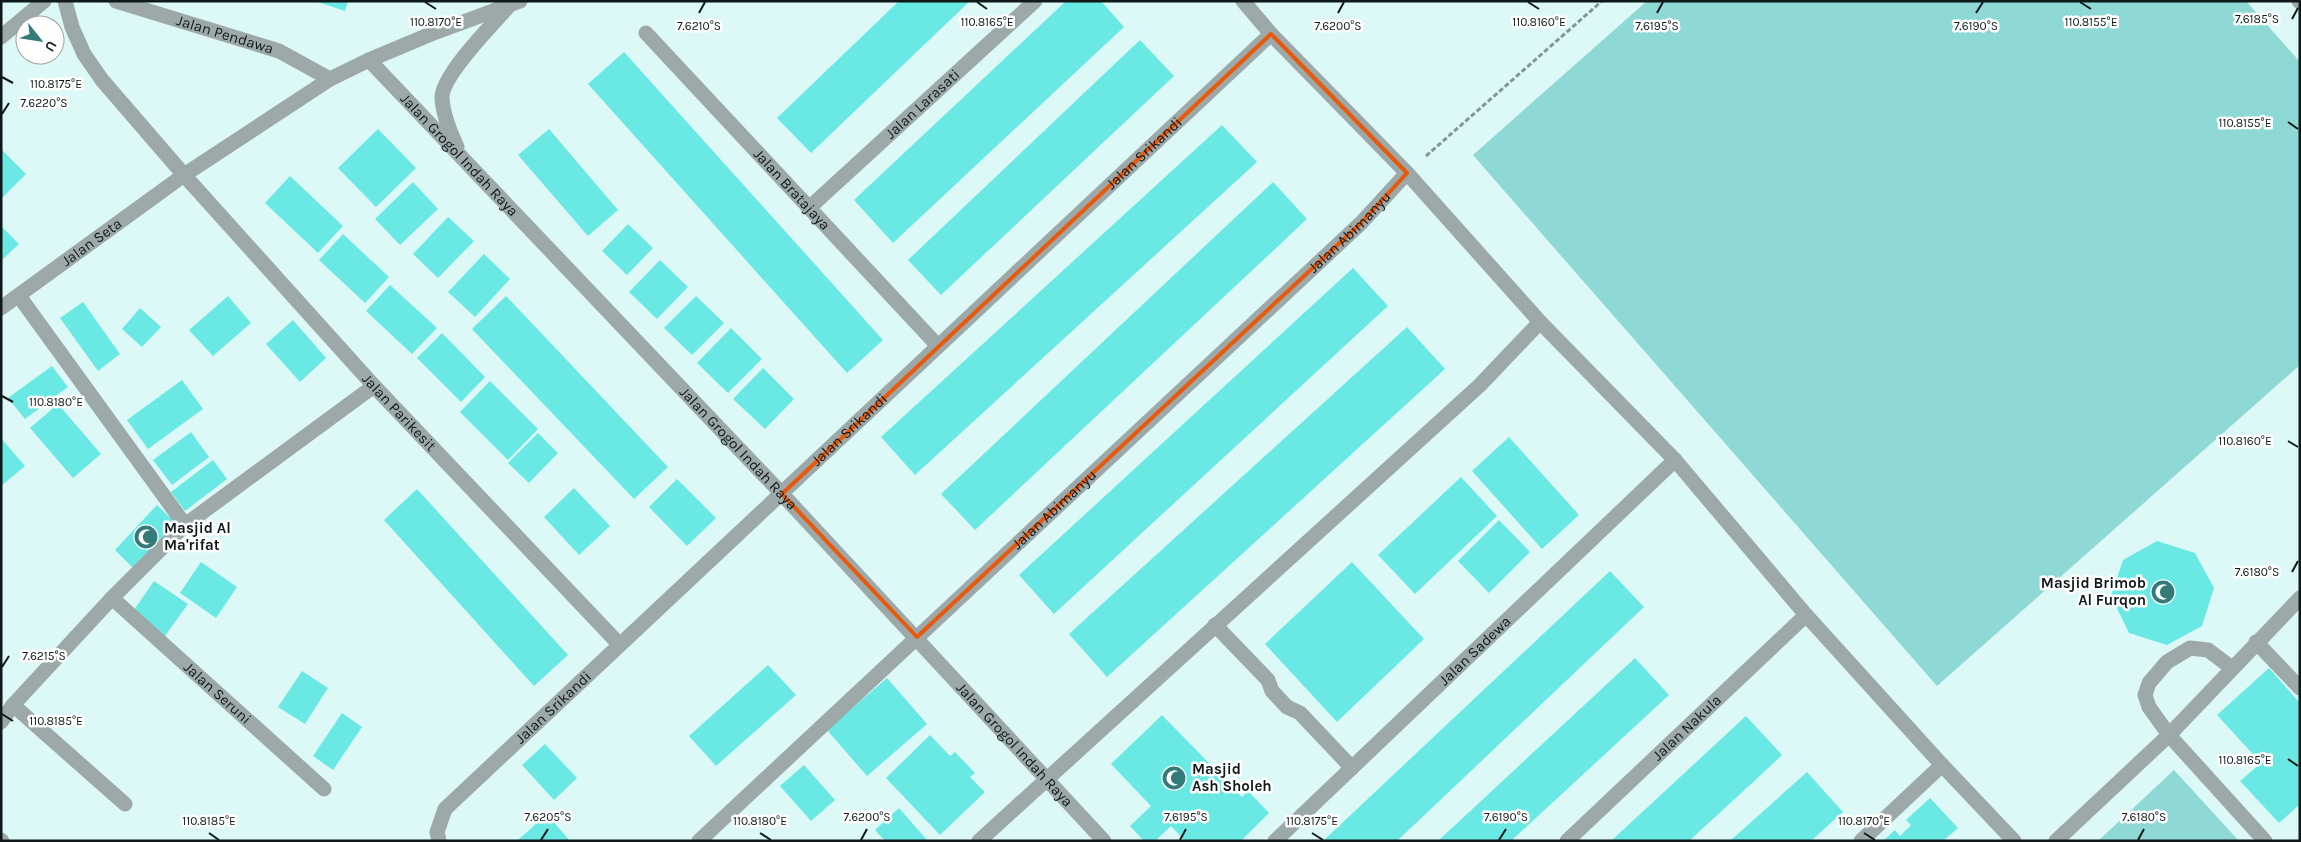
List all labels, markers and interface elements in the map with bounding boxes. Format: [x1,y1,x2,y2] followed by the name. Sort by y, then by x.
[174,11,276,58] street label: Jalan Pendawa
[2235,12,2279,26] text: 7.6185°S
[15,15,65,65] north arrow
[410,15,462,29] text: 110.8170°E
[960,15,1014,29] text: 110.8165°E
[1512,15,1566,29] text: 110.8160°E
[2065,15,2117,29] text: 110.8155°E
[677,19,721,33] text: 7.6210°S
[1314,19,1362,33] text: 7.6200°S
[1635,19,1679,33] text: 7.6195°S
[1954,19,1998,33] text: 7.6190°S
[41,38,61,55] text: U
[882,65,964,143] street label: Jalan Larasati
[30,77,82,91] text: 110.8175°E
[397,90,522,220] street label: Jalan Grogol Indah Raya
[20,96,68,110] text: 7.6220°S
[1102,113,1186,193] street label: Jalan Srikandi
[2219,116,2271,130] text: 110.8155°E
[750,145,834,234] street label: Jalan Bratajaya
[1304,188,1395,277] street label: Jalan Abimanyu
[58,214,125,270] street label: Jalan Seta
[358,370,440,455] street label: Jalan Parikesit
[676,383,801,514] street label: Jalan Grogol Indah Raya
[808,390,891,470] street label: Jalan Srikandi
[29,395,83,409] text: 110.8180°E
[2218,434,2272,448] text: 110.8160°E
[1008,466,1100,553] street label: Jalan Abimanyu
[164,519,231,554] place label: Masjid Al Ma'rifat
[133,524,159,550] mosque icon: Masjid Al Ma'rifat
[2235,565,2279,579] text: 7.6180°S
[2041,574,2146,609] place label: Masjid Brimob Al Furqon
[2150,579,2176,605] mosque icon: Masjid Brimob Al Furqon
[1435,612,1515,689] street label: Jalan Sadewa
[22,649,66,663] text: 7.6215°S
[180,658,255,728] street label: Jalan Seruni
[512,667,595,747] street label: Jalan Srikandi
[953,679,1077,810] street label: Jalan Grogol Indah Raya
[1649,691,1725,764] street label: Jalan Nakula
[29,714,83,728] text: 110.8185°E
[2218,753,2272,767] text: 110.8165°E
[1192,760,1272,795] place label: Masjid Ash Sholeh
[1161,765,1187,791] mosque icon: Masjid Ash Sholeh
[525,810,571,824] text: 7.6205°S
[843,810,891,824] text: 7.6200°S
[1164,810,1208,824] text: 7.6195°S
[1484,810,1528,824] text: 7.6190°S
[2122,810,2166,824] text: 7.6180°S
[182,814,236,828] text: 110.8185°E
[733,814,787,828] text: 110.8180°E
[1286,814,1338,828] text: 110.8175°E
[1838,814,1890,828] text: 110.8170°E

